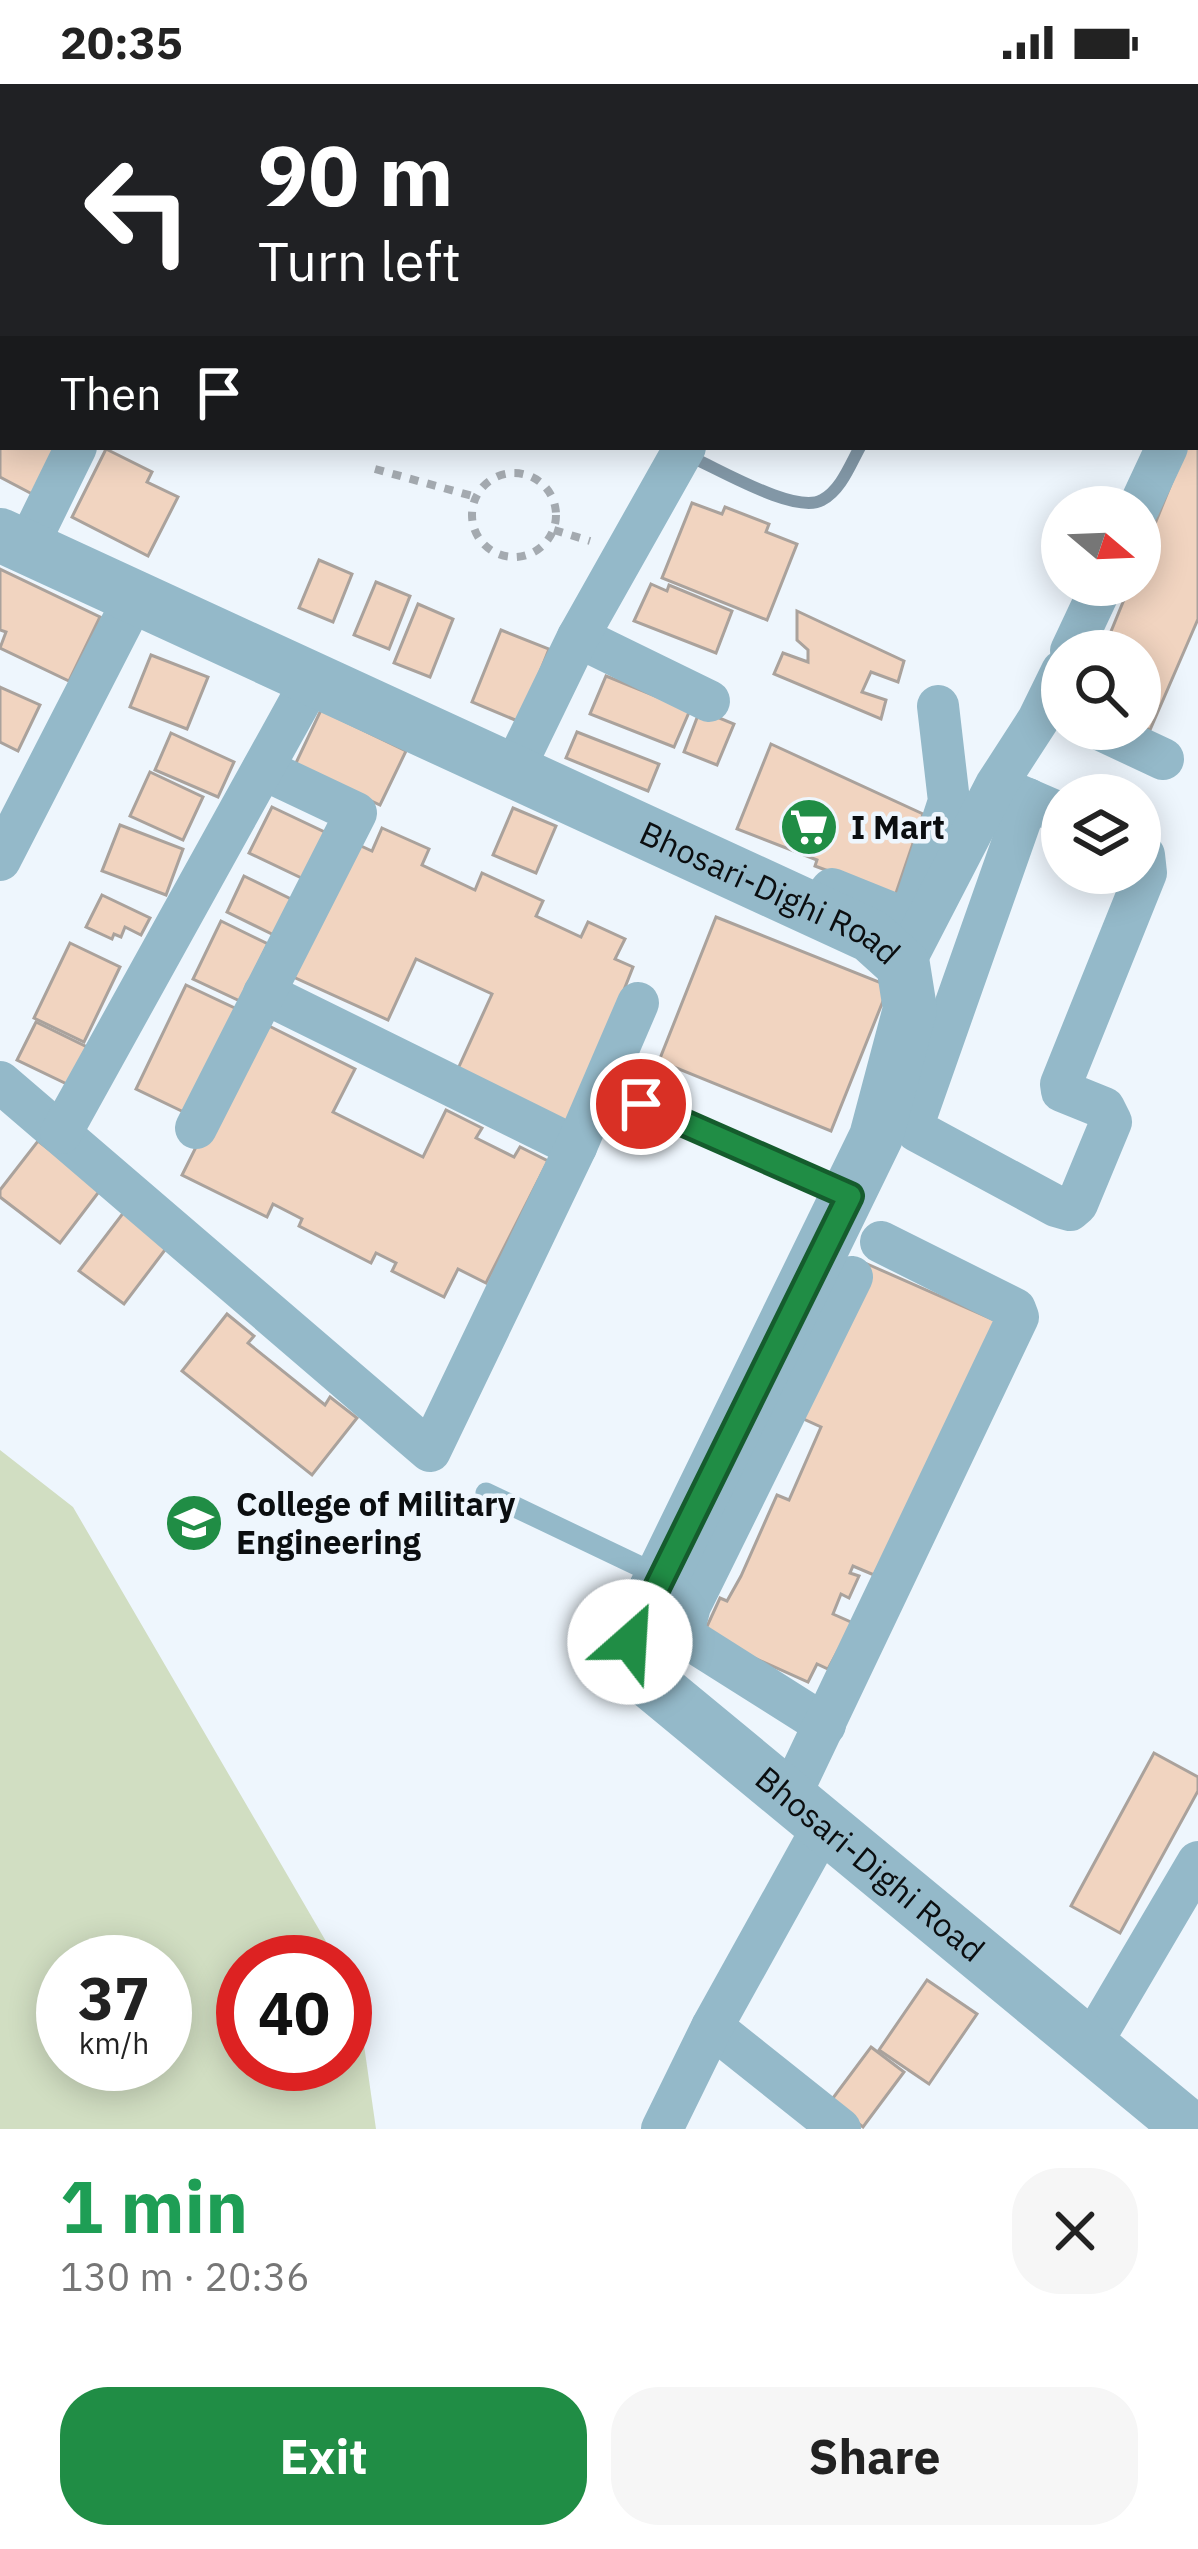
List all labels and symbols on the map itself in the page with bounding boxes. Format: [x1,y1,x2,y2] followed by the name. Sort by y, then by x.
[1041,486,1161,606] north arrow
[778,796,840,858] supermarket icon: I Mart
[851,805,945,848] place label: I Mart
[633,811,910,973] street label: Bhosari-Dighi Road
[590,1053,692,1155] pin
[236,1482,516,1563] place label: College of Military Engineering
[163,1492,225,1554] school or university icon: College of Military Engineering
[567,1579,693,1705] position arrow
[747,1756,994,1971] street label: Bhosari-Dighi Road
[216,1935,372,2091] speed limit sign: 40

